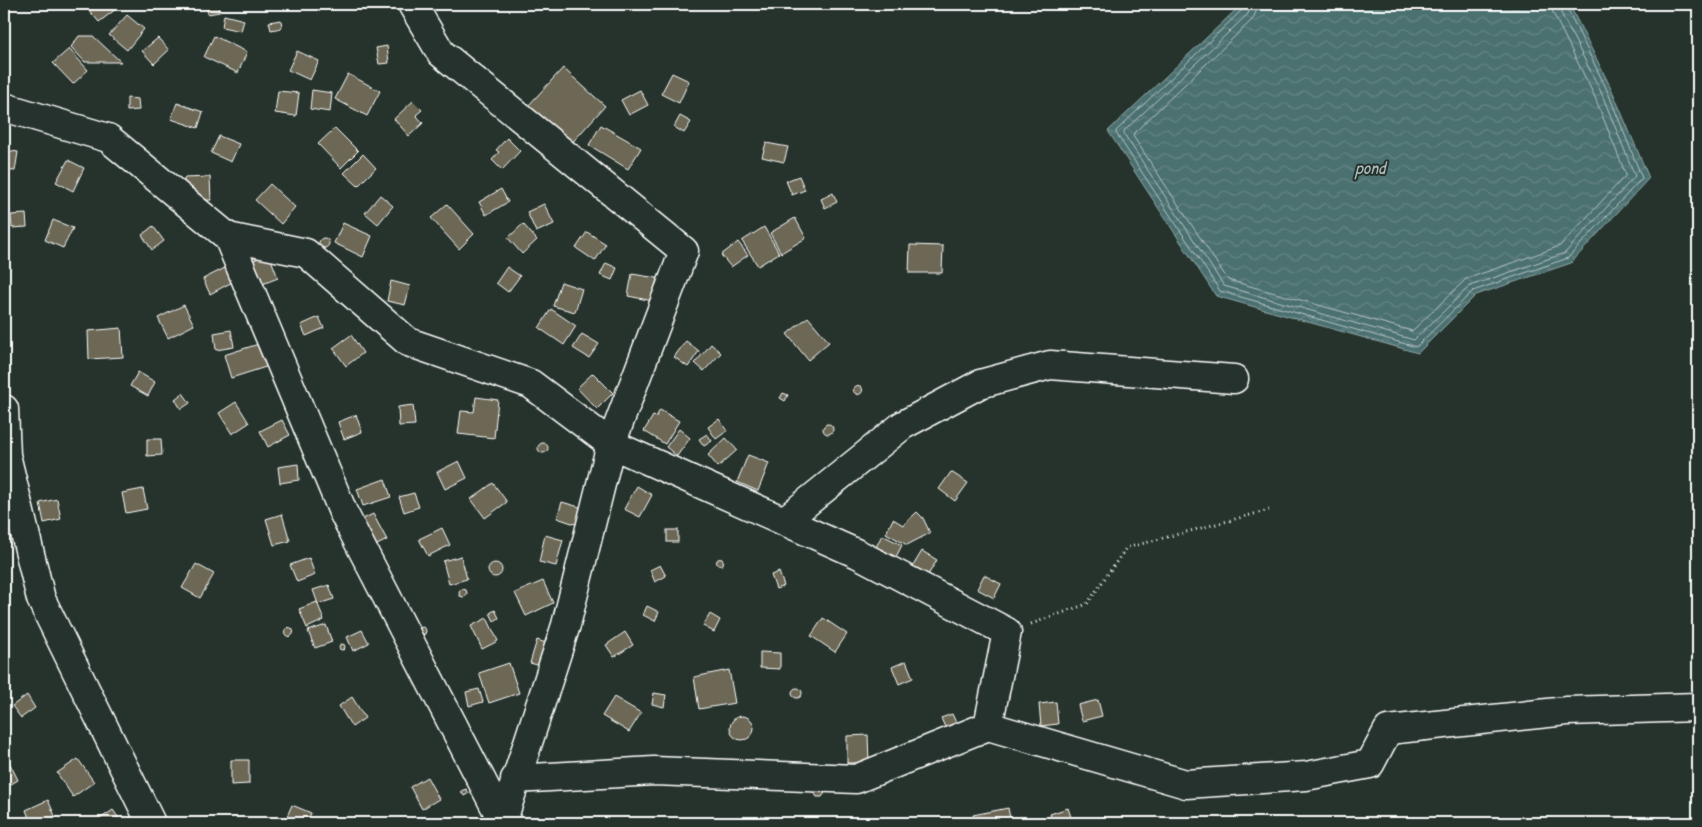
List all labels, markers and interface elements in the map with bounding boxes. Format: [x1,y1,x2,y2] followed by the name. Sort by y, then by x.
[1354,155,1388,180] water label: pond

